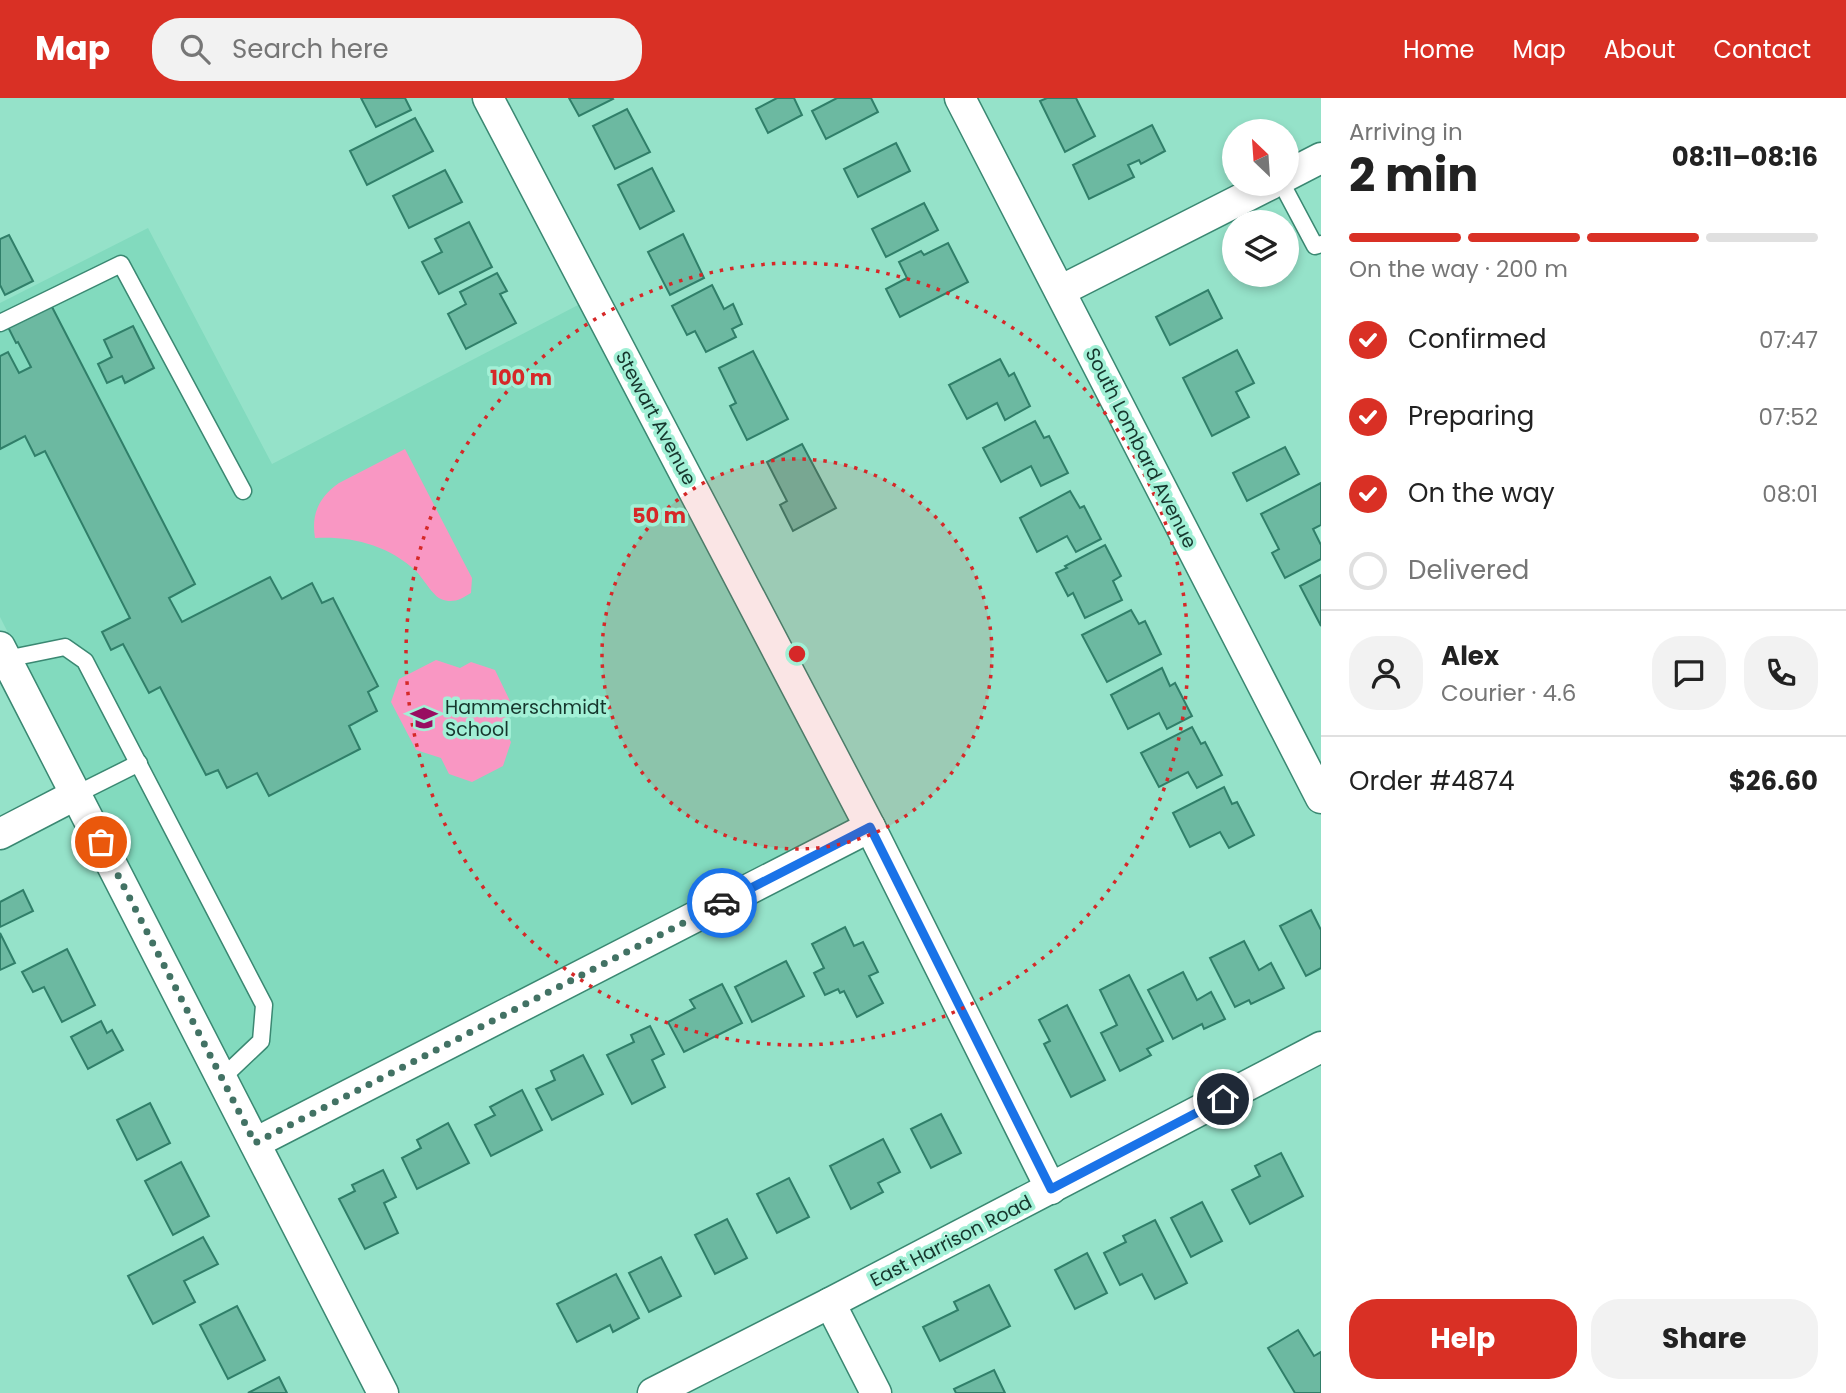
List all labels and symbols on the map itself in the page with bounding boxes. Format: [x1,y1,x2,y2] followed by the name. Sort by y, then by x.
[1222,119,1298,196] north arrow
[1079,343,1203,553] street label: South Lombard Avenue
[609,346,703,490] street label: Stewart Avenue
[490,363,552,392] text: 100 m
[632,501,686,530] text: 50 m
[785,642,809,666] centre of rings
[445,694,607,743] place label: Hammerschmidt School
[409,703,439,733] school or university icon: Hammerschmidt School
[71,812,131,872] pin
[687,868,757,938] courier
[1193,1069,1253,1129] pin
[866,1189,1036,1293] street label: East Harrison Road

